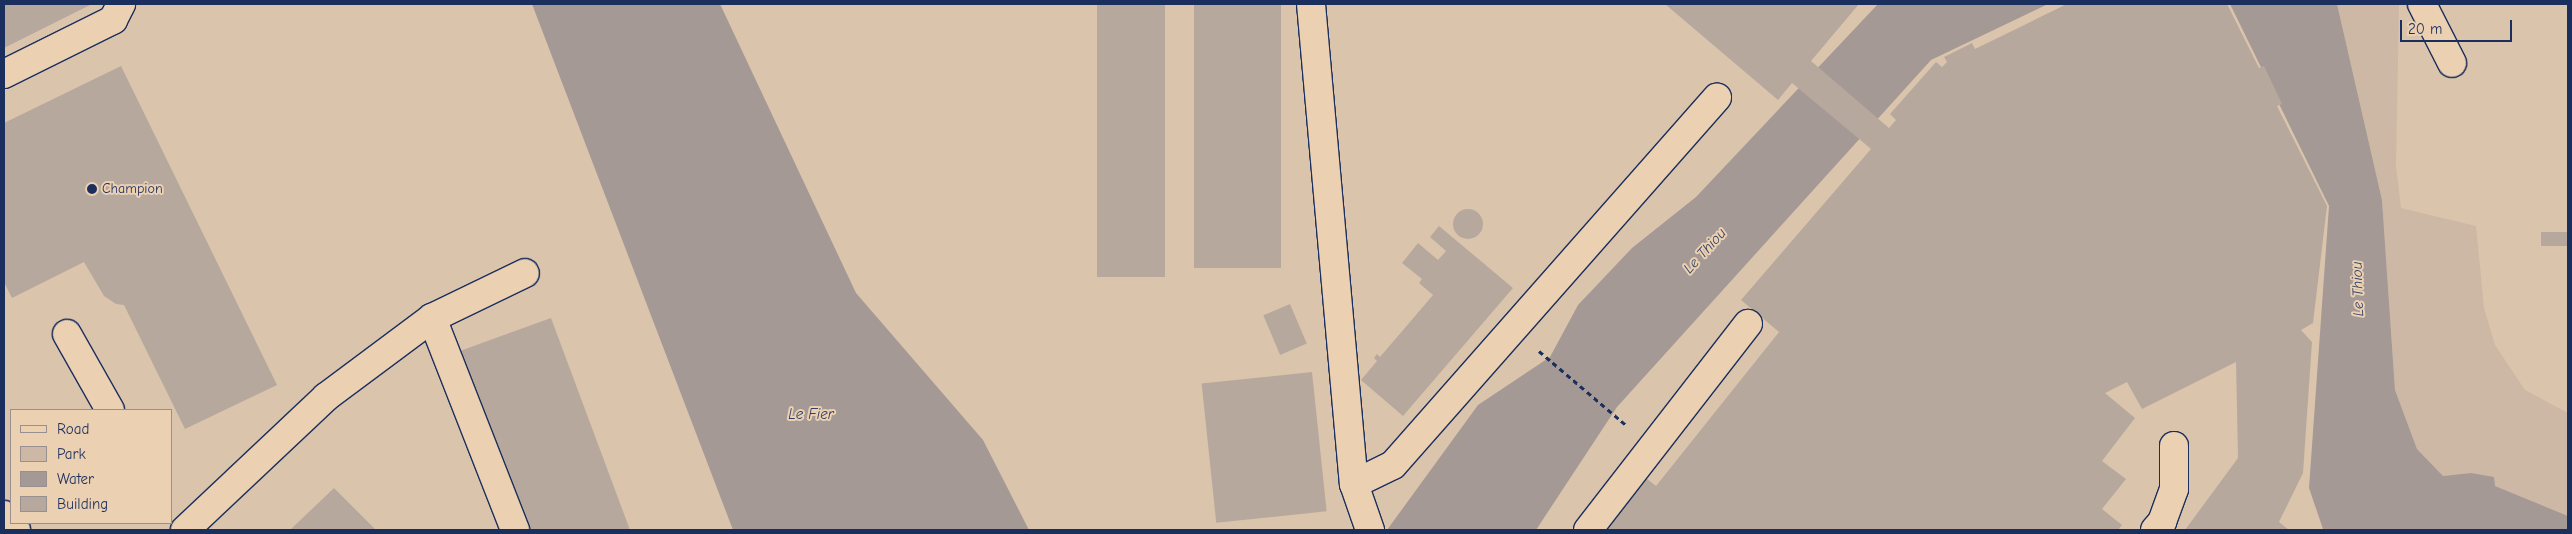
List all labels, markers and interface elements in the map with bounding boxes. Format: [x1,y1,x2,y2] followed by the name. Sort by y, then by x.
[2402,10,2514,42] scale bar
[2408,20,2442,38] text: 20 m
[102,181,163,197] place label: Champion
[86,183,98,195] marker: Champion
[1680,225,1730,277] water label: Le Thiou
[2348,261,2368,317] water label: Le Thiou
[788,406,834,424] water label: Le Fier
[10,409,172,524] legend
[57,420,89,438] text: Road
[57,445,86,463] text: Park
[57,470,94,488] text: Water
[57,495,108,513] text: Building

